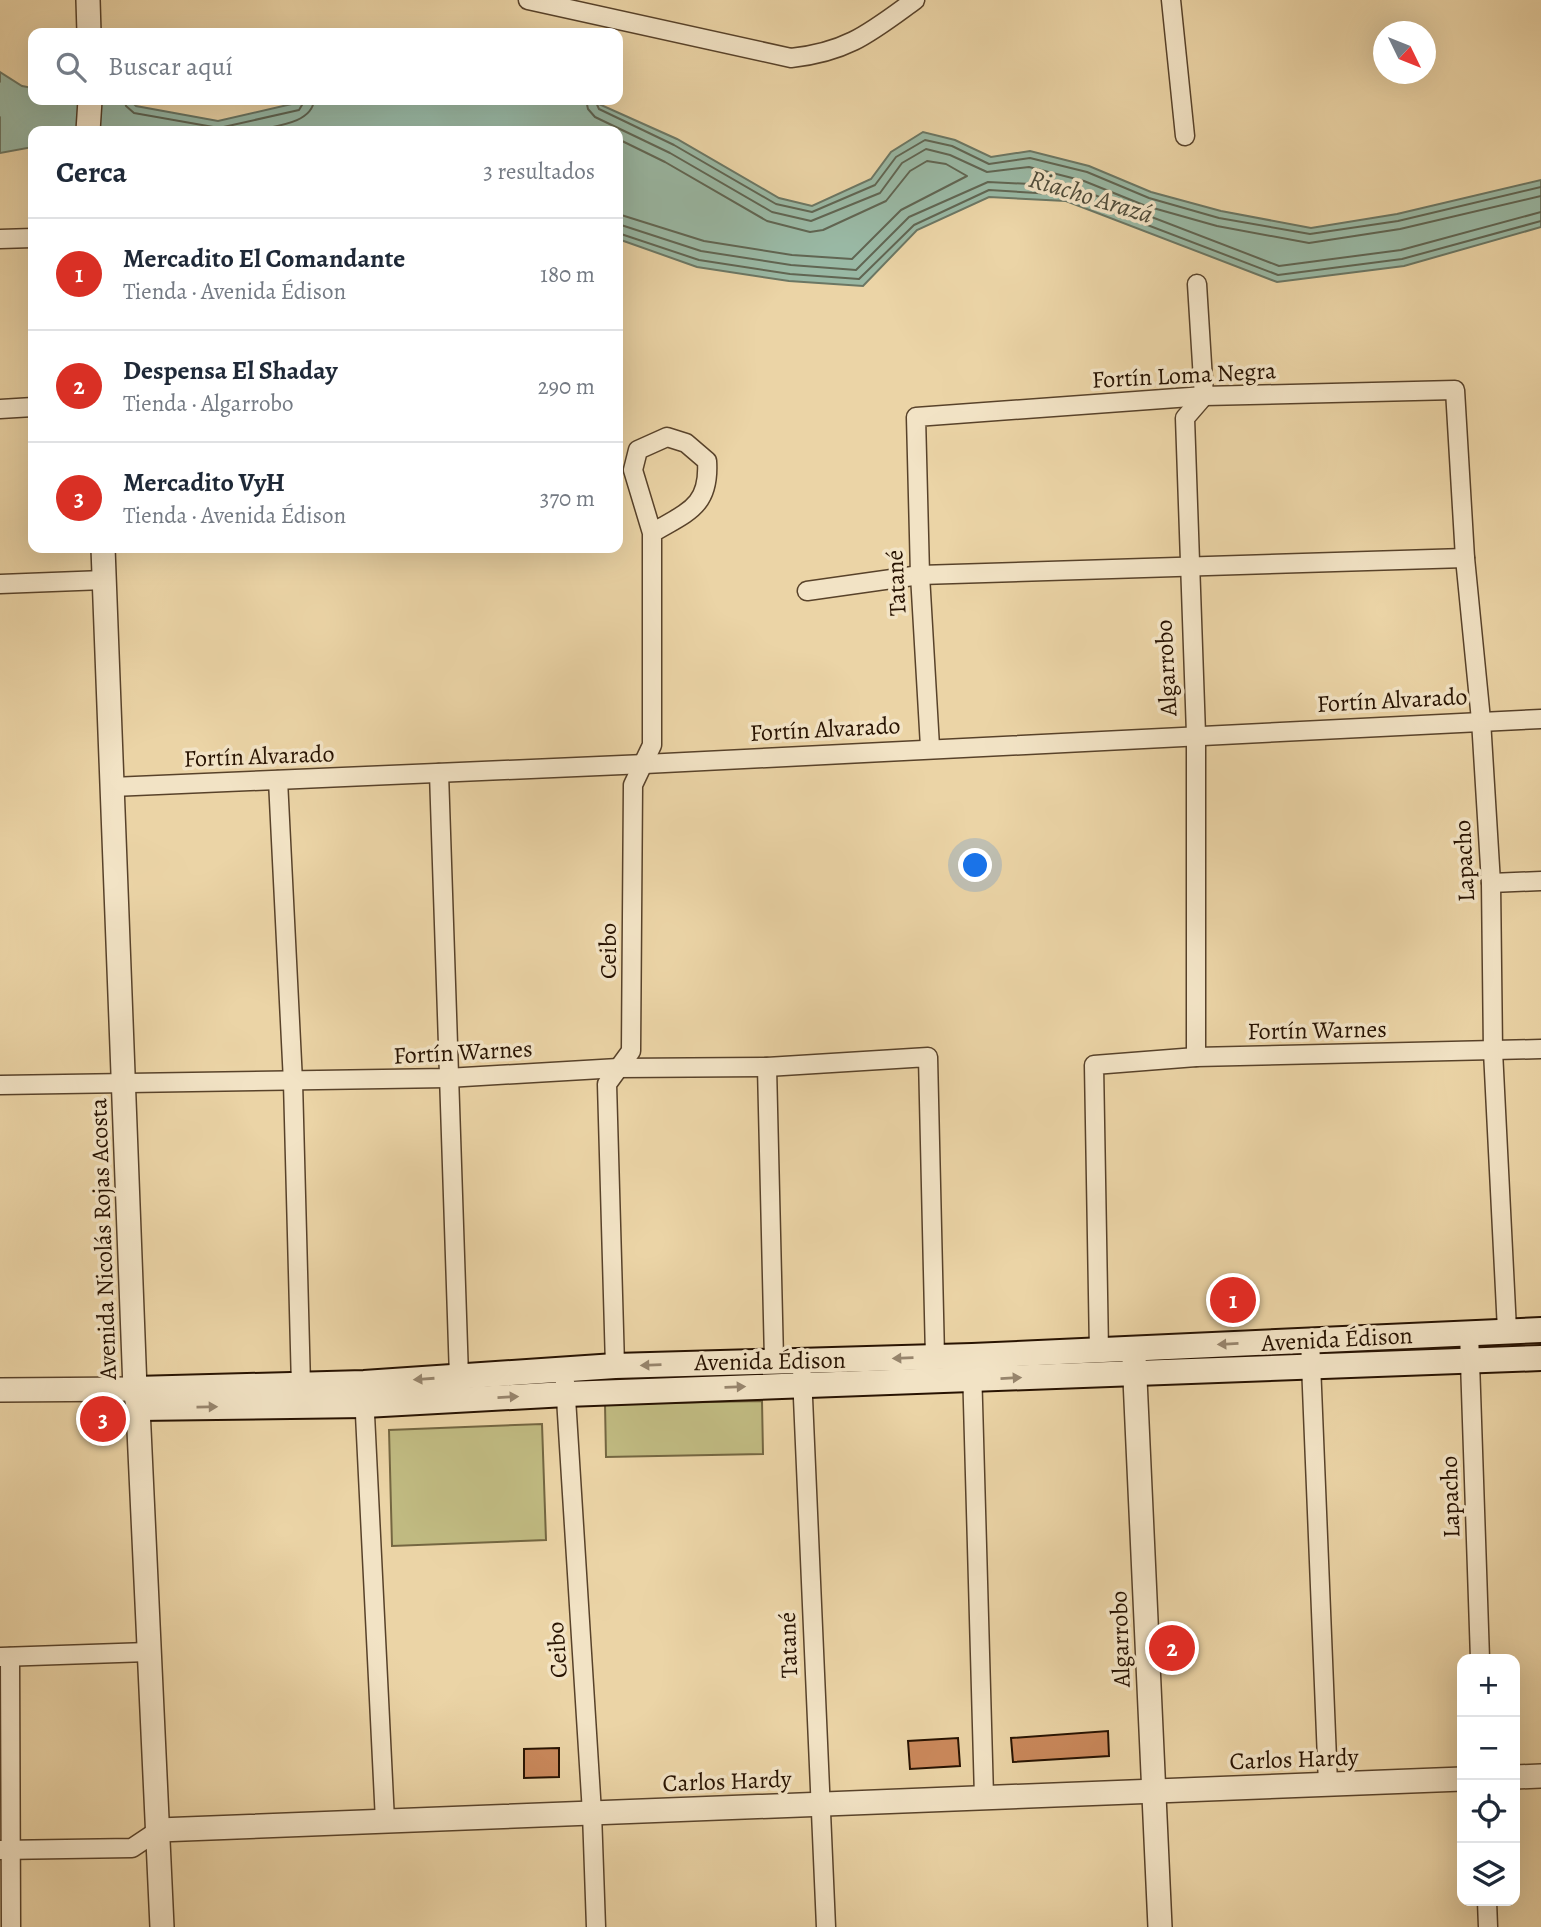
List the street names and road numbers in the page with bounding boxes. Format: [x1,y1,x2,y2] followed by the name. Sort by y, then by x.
[1091,354,1278,396] street label: Fortín Loma Negra
[878,549,914,617] street label: Tatané
[1147,619,1185,718] street label: Algarrobo
[1316,680,1468,720] street label: Fortín Alvarado
[749,709,901,749] street label: Fortín Alvarado
[183,737,335,775] street label: Fortín Alvarado
[1446,819,1482,903] street label: Lapacho
[592,923,624,979] street label: Ceibo
[1247,1013,1387,1047] street label: Fortín Warnes
[393,1032,533,1072] street label: Fortín Warnes
[82,1097,124,1381] street label: Avenida Nicolás Rojas Acosta
[1260,1319,1413,1359] street label: Avenida Édison
[693,1344,846,1378] street label: Avenida Édison
[1433,1455,1467,1539] street label: Lapacho
[1102,1590,1138,1689] street label: Algarrobo
[771,1611,805,1679] street label: Tatané
[539,1621,575,1679] street label: Ceibo
[1229,1741,1359,1777] street label: Carlos Hardy
[662,1763,792,1799] street label: Carlos Hardy

